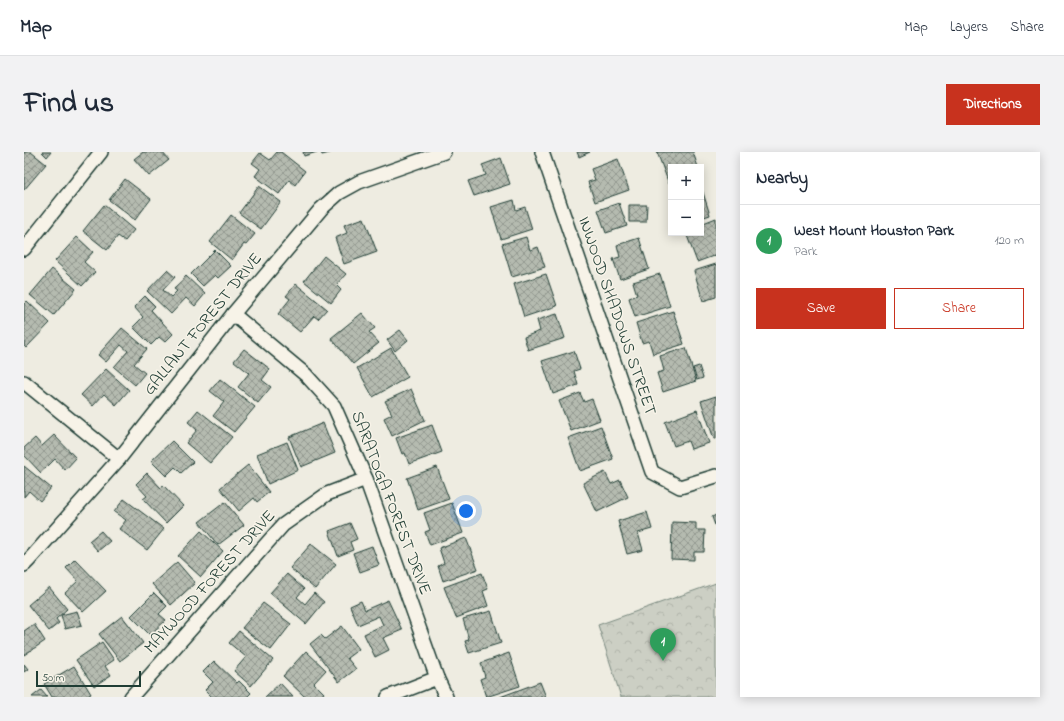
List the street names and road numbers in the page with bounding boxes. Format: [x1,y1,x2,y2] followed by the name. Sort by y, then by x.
[571,213,663,419] street label: INWOOD SHADOWS STREET
[138,247,268,401] street label: GALLANT FOREST DRIVE
[344,407,438,599] street label: SARATOGA FOREST DRIVE
[138,505,282,659] street label: MAYWOOD FOREST DRIVE

